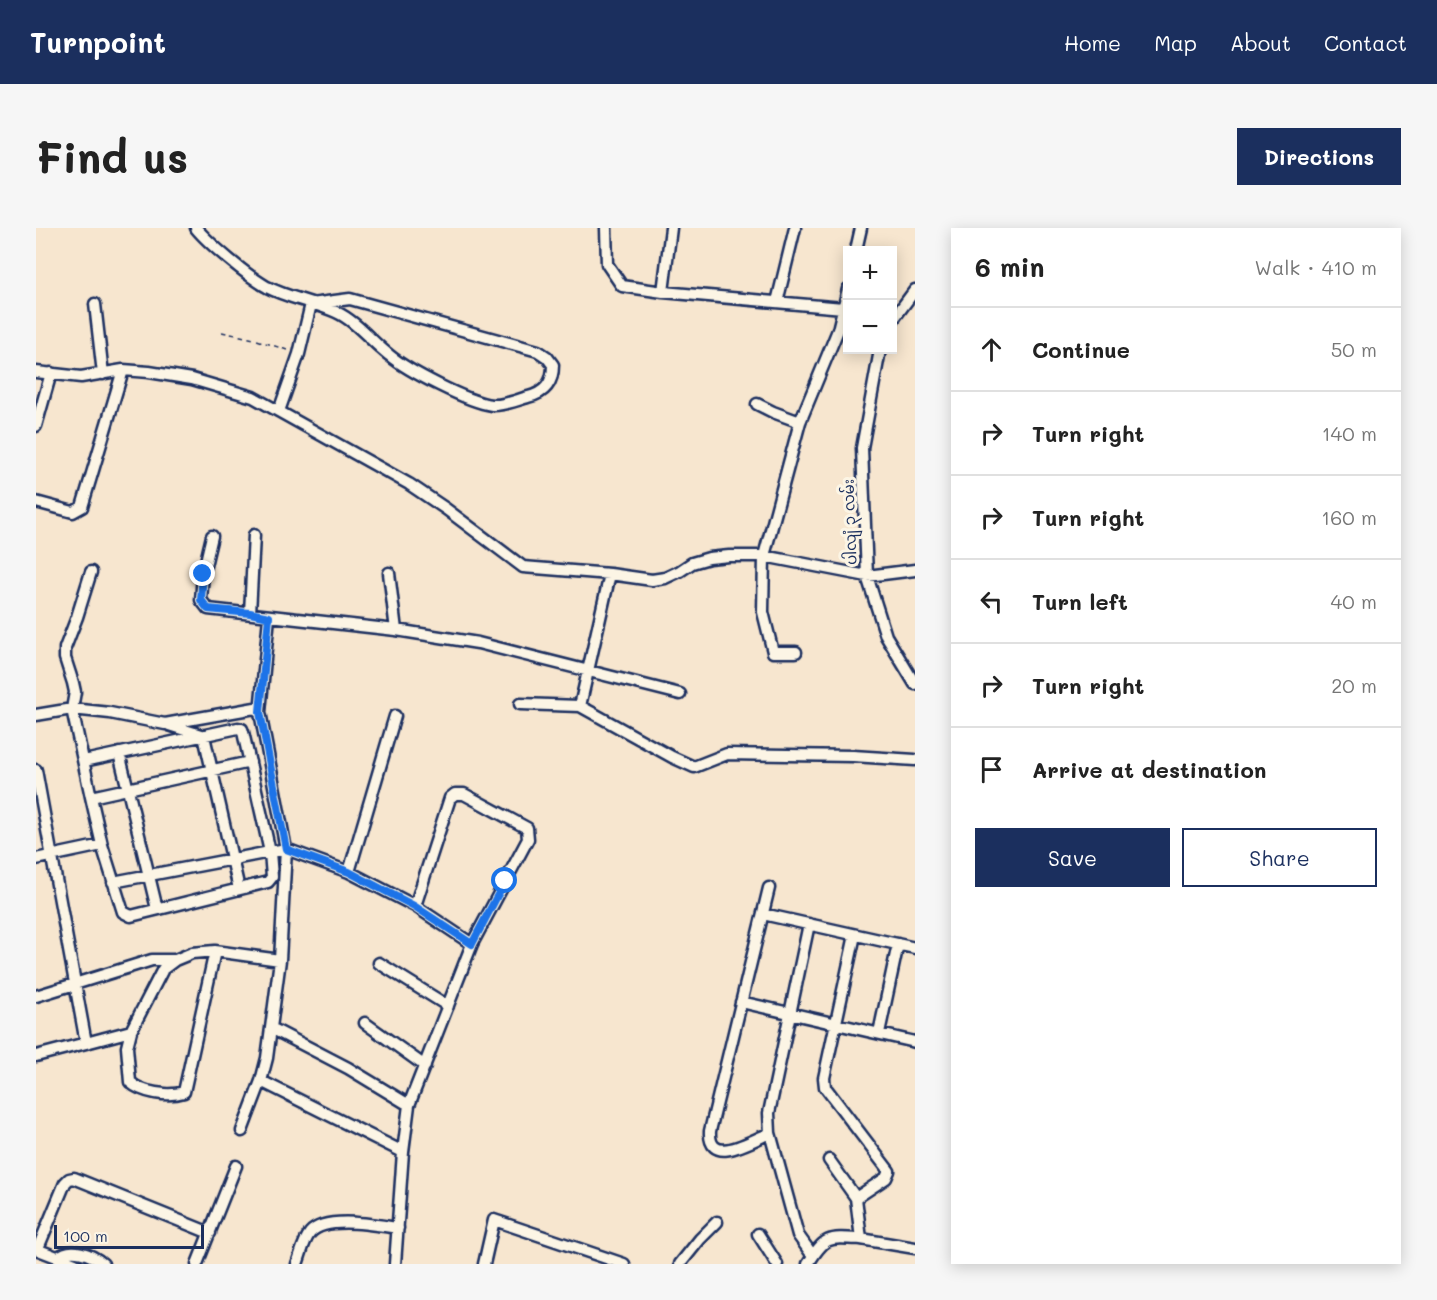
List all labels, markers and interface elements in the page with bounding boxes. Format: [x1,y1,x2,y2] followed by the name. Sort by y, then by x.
[30,24,166,60] text: Turnpoint
[1064,29,1121,56] text: Home
[1154,29,1197,56] text: Map
[1230,29,1291,56] text: About
[1324,29,1407,56] text: Contact
[1237,128,1401,185] button: Directions
[36,129,188,184] text: Find us
[843,246,897,354] map controls
[843,246,897,300] button: +
[975,250,1044,284] text: 6 min
[1254,254,1377,280] text: Walk · 410 m
[843,300,897,354] button: −
[975,333,1008,366] icon: ahead
[1032,335,1130,364] text: Continue
[1331,336,1377,362] text: 50 m
[975,417,1008,450] icon: right
[1032,419,1144,448] text: Turn right
[1322,420,1377,446] text: 140 m
[838,479,863,565] street label: ပါလျံ ၃ လမ်း
[975,501,1008,534] icon: right
[1032,503,1144,532] text: Turn right
[1321,504,1377,530] text: 160 m
[189,560,215,586] route end
[975,585,1008,618] icon: left
[1032,587,1128,616] text: Turn left
[1331,588,1377,614] text: 40 m
[975,669,1008,702] icon: right
[1032,671,1144,700] text: Turn right
[1331,672,1377,698] text: 20 m
[975,753,1008,786] icon: arrive
[1032,755,1267,784] text: Arrive at destination
[975,828,1170,887] button: Save
[1182,828,1377,887] button: Share
[491,867,517,893] route start
[54,1222,204,1250] scale bar
[63,1225,108,1246] text: 100 m

